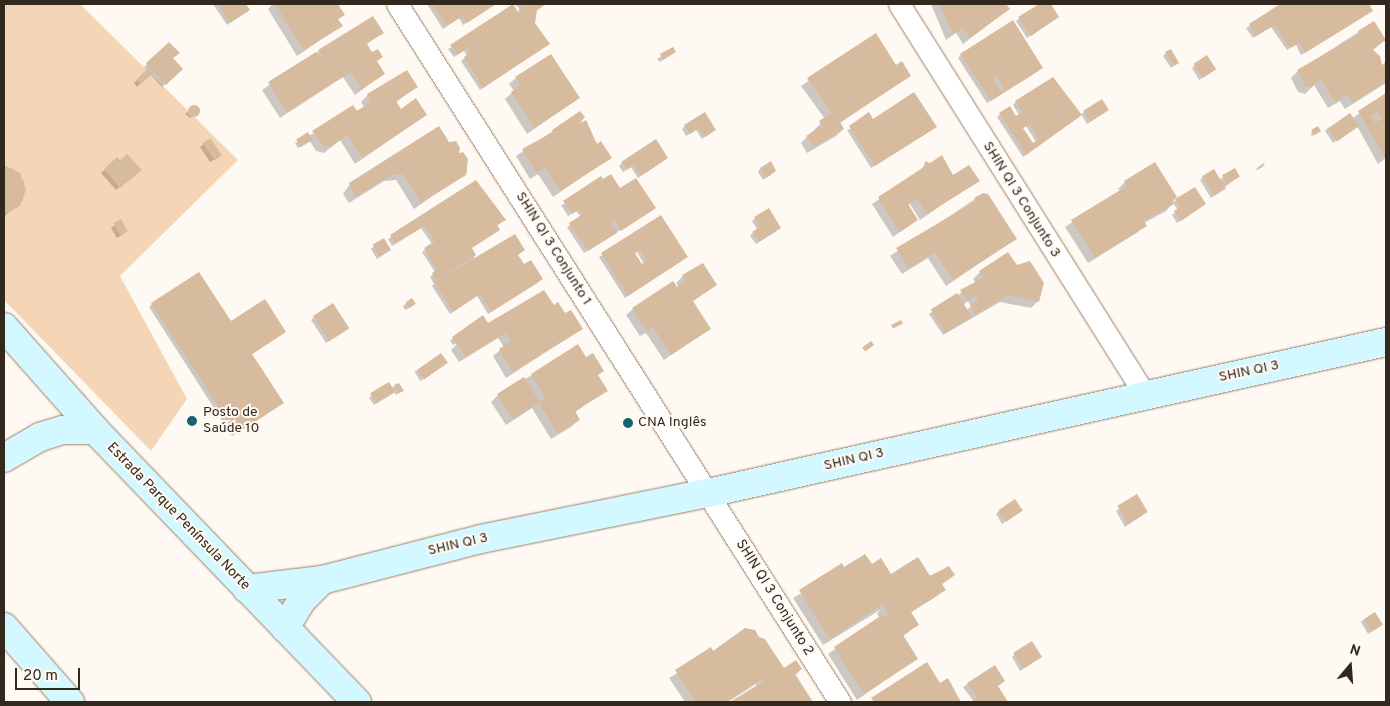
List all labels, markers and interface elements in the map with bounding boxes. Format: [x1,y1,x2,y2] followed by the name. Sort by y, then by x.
[979,139,1063,261] street label: SHIN QI 3 Conjunto 3
[511,189,595,309] street label: SHIN QI 3 Conjunto 1
[1217,357,1281,387] street label: SHIN QI 3
[203,405,260,438] place label: Posto de Saúde 10
[185,414,199,428] marker: Posto de Saúde 10
[638,415,707,431] place label: CNA Inglês
[622,417,634,429] marker: CNA Inglês
[103,440,253,594] street label: Estrada Parque Península Norte
[822,445,886,475] street label: SHIN QI 3
[426,530,490,560] street label: SHIN QI 3
[731,537,817,659] street label: SHIN QI 3 Conjunto 2
[1325,641,1375,691] north arrow
[1347,642,1362,661] text: N
[18,658,82,690] scale bar
[23,667,58,686] text: 20 m

